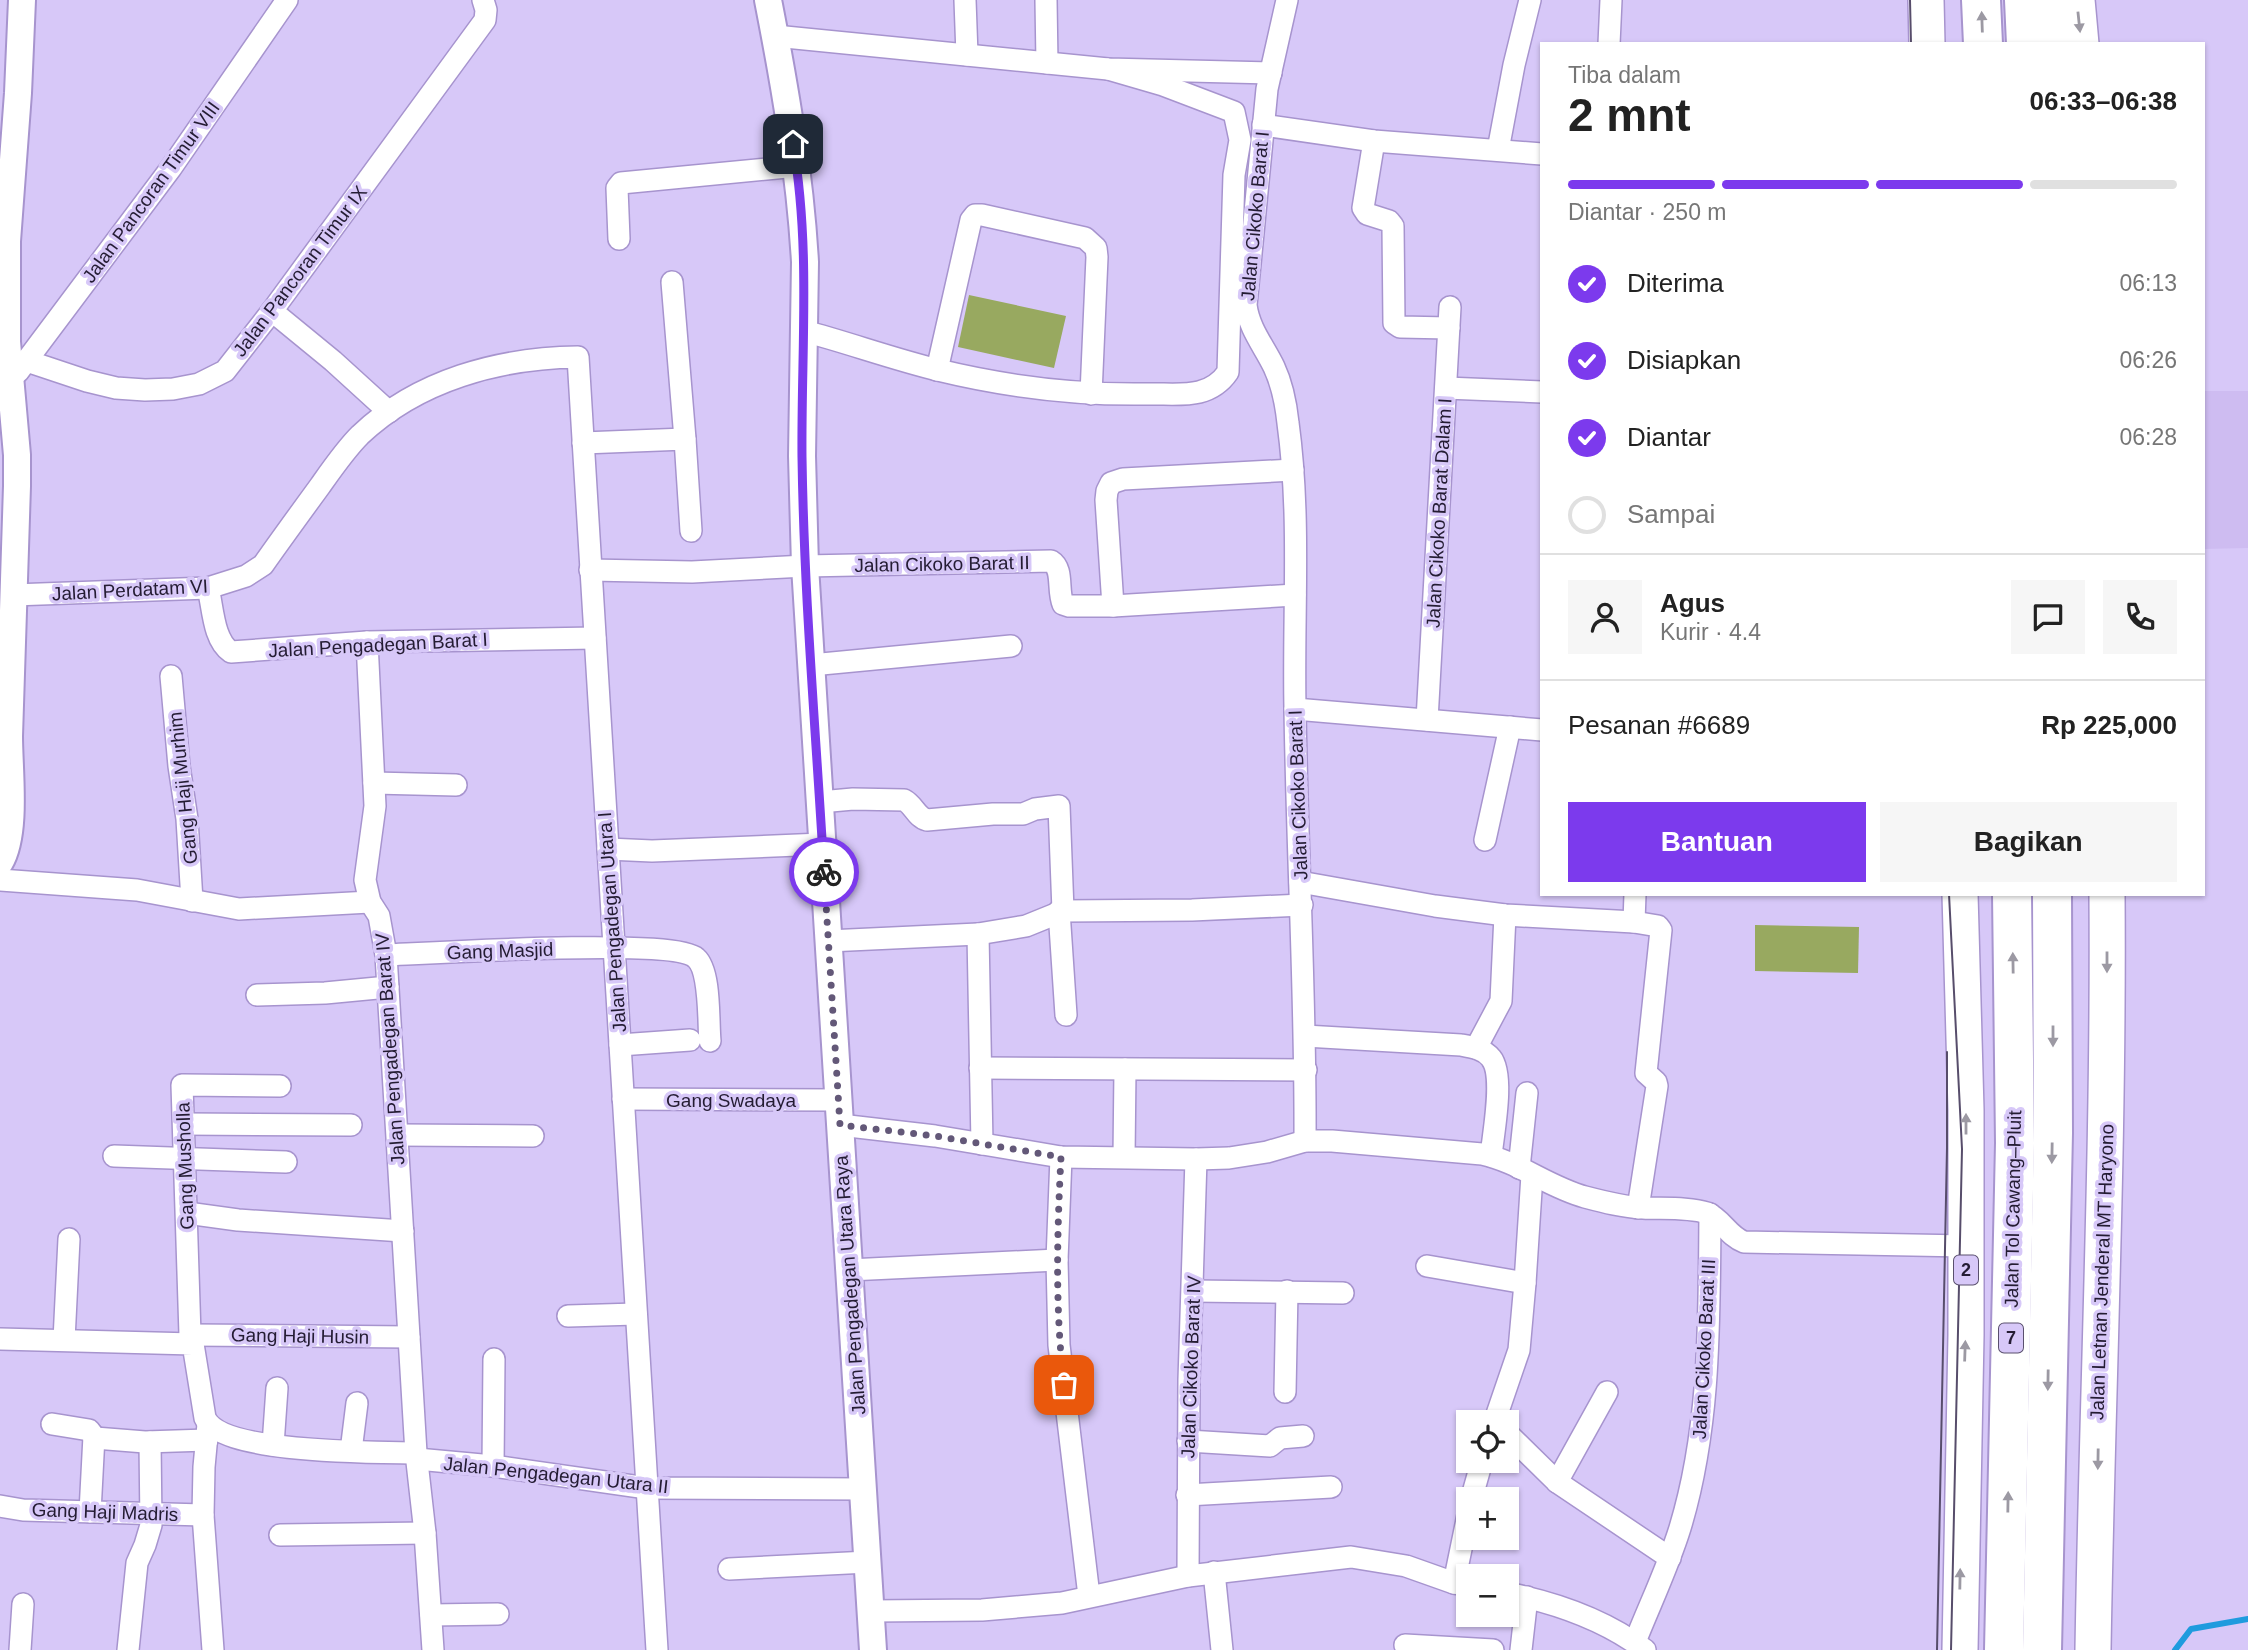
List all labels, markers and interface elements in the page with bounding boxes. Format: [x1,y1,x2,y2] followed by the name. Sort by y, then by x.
[1977,11,1988,33] one-way arrow
[2074,11,2085,33] one-way arrow
[1568,62,1681,88] text: Tiba dalam
[2030,86,2177,116] text: 06:33–06:38
[1568,89,1691,141] text: 2 mnt
[78,97,224,287] street label: Jalan Pancoran Timur VIII
[763,114,823,174] pin
[774,125,812,163] icon: home
[1237,130,1273,302] street label: Jalan Cikoko Barat I
[229,181,371,360] street label: Jalan Pancoran Timur IX
[1568,199,1727,225] text: Diantar · 250 m
[1568,265,1606,303] icon: check
[1627,268,1724,298] text: Diterima
[2119,270,2177,296] text: 06:13
[1568,342,1606,380] icon: check
[1627,345,1741,375] text: Disiapkan
[2119,347,2177,373] text: 06:26
[1422,397,1456,629] street label: Jalan Cikoko Barat Dalam I
[1568,419,1606,457] icon: check
[1627,422,1711,452] text: Diantar
[2119,424,2177,450] text: 06:28
[1627,499,1715,529] text: Sampai
[854,552,1030,576] street label: Jalan Cikoko Barat II
[51,575,209,605] street label: Jalan Perdatam VI
[1568,580,1642,654] button: person
[2011,580,2085,654] button: chat
[2103,580,2177,654] button: phone
[1660,588,1725,618] text: Agus
[1660,619,1761,645] text: Kurir · 4.4
[268,629,488,661] street label: Jalan Pengadegan Barat I
[1285,710,1311,880] street label: Jalan Cikoko Barat I
[1568,710,1750,740] text: Pesanan #6689
[2041,710,2177,740] text: Rp 225,000
[165,711,201,865] street label: Gang Haji Murhim
[1568,802,1866,882] button: Bantuan
[1880,802,2177,882] button: Bagikan
[594,811,630,1033] street label: Jalan Pengadegan Utara I
[789,837,859,907] courier
[805,853,843,891] icon: bike
[371,932,409,1166] street label: Jalan Pengadegan Barat IV
[446,939,554,963] street label: Gang Masjid
[2008,952,2019,974] one-way arrow
[2102,952,2113,974] one-way arrow
[2047,1025,2059,1047] one-way arrow
[666,1090,796,1111] street label: Gang Swadaya
[172,1101,198,1230] street label: Gang Musholla
[2001,1110,2025,1308] street label: Jalan Tol Cawang–Pluit
[1960,1112,1972,1134] one-way arrow
[2086,1123,2118,1421] street label: Jalan Letnan Jenderal MT Haryono
[2047,1142,2058,1164] one-way arrow
[830,1154,870,1415] street label: Jalan Pengadegan Utara Raya
[1954,1255,1978,1284] road number: 2
[1689,1258,1719,1440] street label: Jalan Cikoko Barat III
[1177,1275,1205,1459] street label: Jalan Cikoko Barat IV
[231,1324,369,1348] street label: Gang Haji Husin
[1999,1324,2023,1352] road number: 7
[1960,1340,1971,1362] one-way arrow
[1034,1355,1094,1415] pin
[1045,1366,1083,1404] icon: bag
[2042,1369,2053,1391] one-way arrow
[1456,1410,1519,1627] map controls
[1456,1410,1519,1473] button: locate
[2092,1449,2103,1471] one-way arrow
[442,1453,670,1497] street label: Jalan Pengadegan Utara II
[1456,1487,1519,1550] button: +
[2002,1491,2013,1513] one-way arrow
[31,1499,179,1525] street label: Gang Haji Madris
[1456,1564,1519,1627] button: −
[1954,1567,1966,1589] one-way arrow

